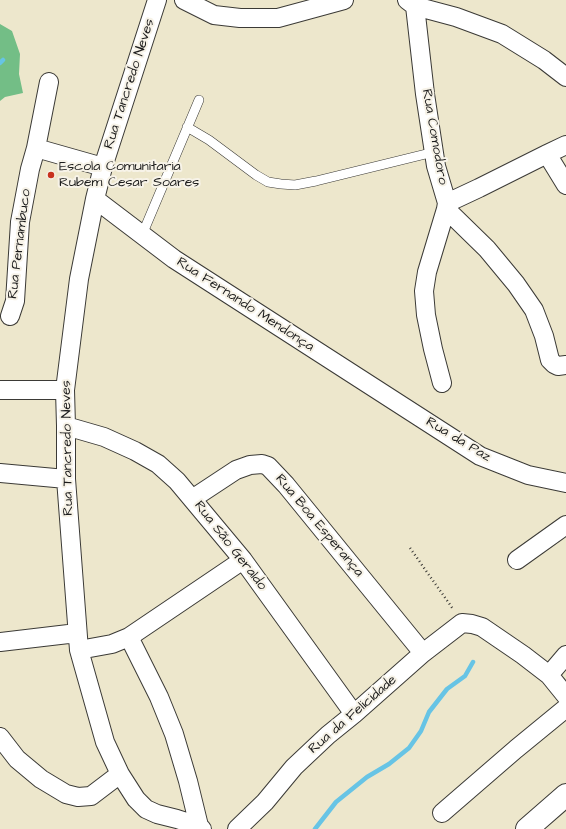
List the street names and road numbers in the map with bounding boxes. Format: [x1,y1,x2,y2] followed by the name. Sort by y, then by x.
[101,17,159,151] street label: Rua Tancredo Neves
[417,88,451,186] street label: Rua Comodoro
[5,188,35,300] street label: Rua Pernambuco
[173,254,317,356] street label: Rua Fernando Mendonça
[58,380,78,516] street label: Rua Tancredo Neves
[423,414,493,466] street label: Rua da Paz
[271,471,367,581] street label: Rua Boa Esperança
[190,498,270,594] street label: Rua São Geraldo
[305,672,401,758] street label: Rua da Felicidade

